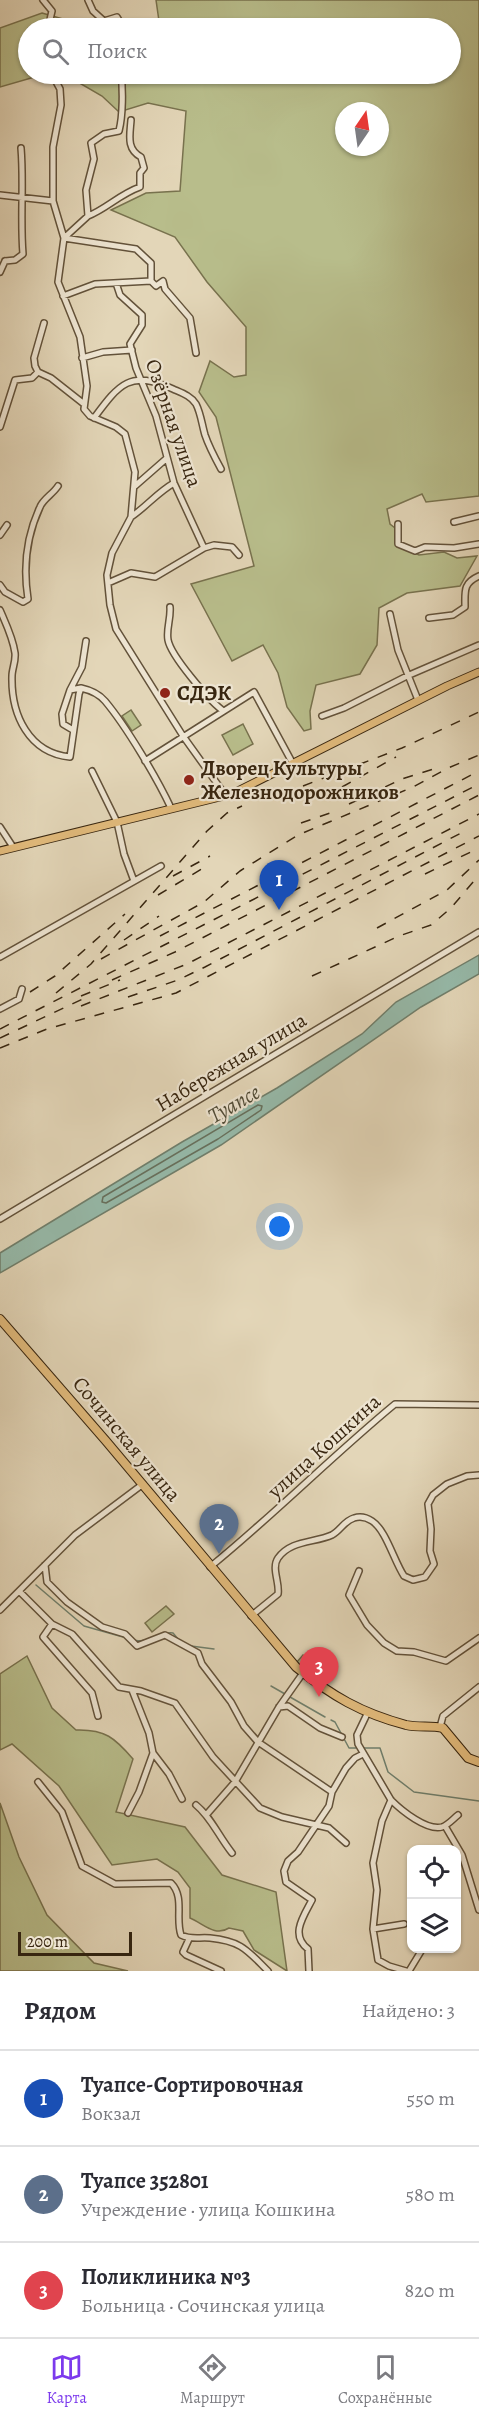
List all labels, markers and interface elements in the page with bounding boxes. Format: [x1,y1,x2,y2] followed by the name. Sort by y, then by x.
[18,18,461,84] search box
[39,35,72,68] icon: search
[87,36,147,66] text: Поиск
[335,102,389,156] north arrow
[139,355,209,491] street label: Озёрная улица
[177,679,231,707] place label: СДЭК
[158,686,172,700] marker: СДЭК
[201,754,399,806] place label: Дворец Культуры Железнодорожников
[182,773,196,787] marker: Дворец Культуры Железнодорожников
[260,860,298,910] pin: 1
[150,1006,312,1118] street label: Набережная улица
[202,1077,266,1131] water label: Туапсе
[265,1212,294,1241] your location
[66,1371,188,1508] street label: Сочинская улица
[261,1387,387,1505] street label: улица Кошкина
[200,1504,238,1554] pin: 2
[300,1648,338,1697] pin: 3
[407,1845,461,1953] map controls
[407,1845,461,1899] button: locate
[407,1899,461,1953] button: layers
[18,1929,132,1956] scale bar
[27,1931,68,1953] text: 200 m
[24,1993,96,2028] text: Рядом
[362,1997,455,2024] text: Найдено: 3
[81,2070,303,2100] text: Туапсе-Сортировочная
[40,2085,47,2112] text: 1
[407,2085,455,2112] text: 550 m
[81,2100,141,2127] text: Вокзал
[81,2166,209,2196] text: Туапсе 352801
[39,2181,48,2208] text: 2
[405,2181,455,2208] text: 580 m
[81,2196,336,2223] text: Учреждение · улица Кошкина
[81,2262,251,2292] text: Поликлиника №3
[39,2277,48,2304] text: 3
[405,2277,455,2304] text: 820 m
[81,2292,325,2319] text: Больница · Сочинская улица
[47,2351,87,2409] tab: Карта
[180,2351,245,2409] tab: Маршрут
[338,2351,432,2409] tab: Сохранённые

